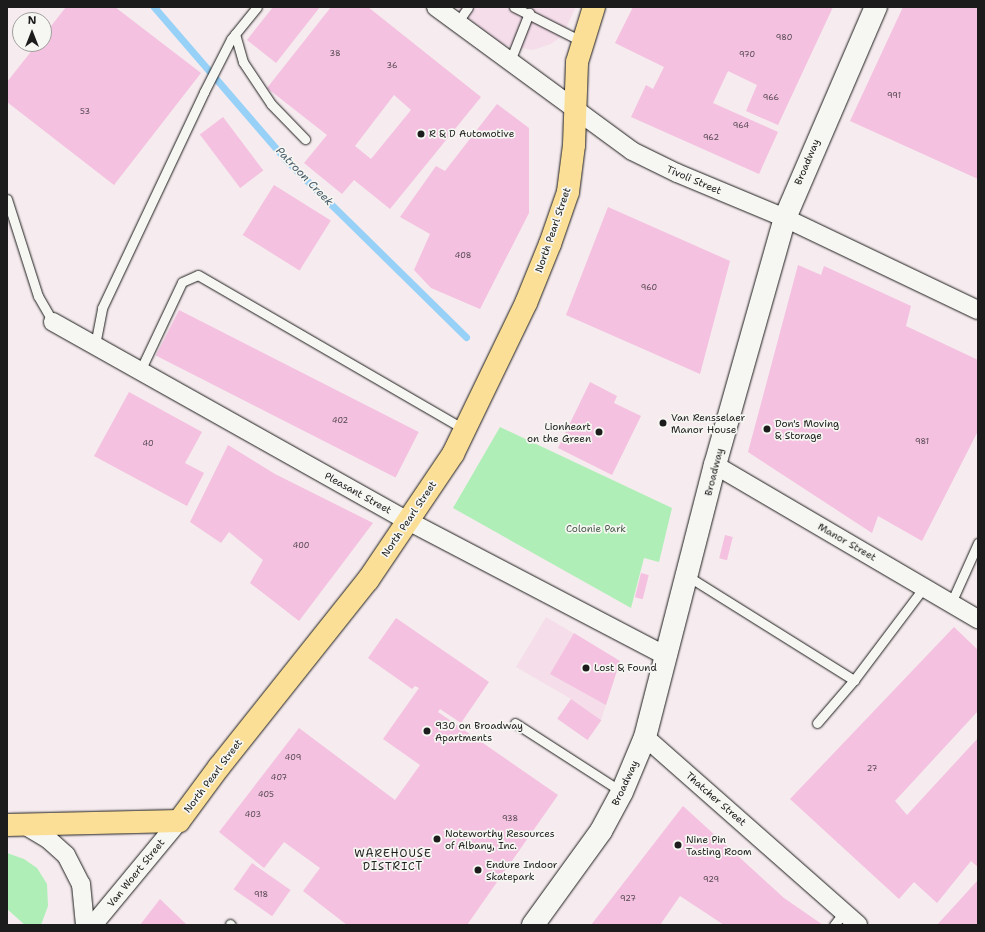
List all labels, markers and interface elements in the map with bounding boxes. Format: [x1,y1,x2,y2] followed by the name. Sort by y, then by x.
[12,12,52,52] north arrow
[28,13,36,28] text: N
[776,33,792,43] house number: 980
[330,49,340,59] house number: 38
[739,50,755,60] house number: 970
[387,61,397,71] house number: 36
[887,91,901,101] house number: 991
[763,93,779,103] house number: 966
[80,107,90,117] house number: 53
[733,121,749,131] house number: 964
[429,128,514,140] place label: R & D Automotive
[416,129,426,139] marker: R & D Automotive
[703,133,719,143] house number: 962
[792,137,822,187] street label: Broadway
[273,145,335,209] water label: Patroon Creek
[665,163,723,197] street label: Tivoli Street
[533,186,573,274] street label: North Pearl Street
[455,251,471,261] house number: 408
[641,283,657,293] house number: 960
[671,411,745,434] place label: Van Rensselaer Manor House
[332,416,348,426] house number: 402
[775,417,839,440] place label: Don's Moving & Storage
[658,418,668,428] marker: Van Rensselaer Manor House
[527,420,591,444] place label: Lionheart on the Green
[762,424,772,434] marker: Don's Moving & Storage
[594,427,604,437] marker: Lionheart on the Green
[915,437,929,447] house number: 981
[142,439,154,449] house number: 40
[702,447,726,497] street label: Broadway
[322,470,394,516] street label: Pleasant Street
[379,479,439,559] street label: North Pearl Street
[816,520,878,564] street label: Manor Street
[566,523,626,535] park label: Colonie Park
[293,541,309,551] house number: 400
[594,662,657,674] place label: Lost & Found
[581,663,591,673] marker: Lost & Found
[435,719,523,742] place label: 930 on Broadway Apartments
[422,726,432,736] marker: 930 on Broadway Apartments
[181,737,245,815] street label: North Pearl Street
[285,753,301,763] house number: 409
[609,758,641,808] street label: Broadway
[867,764,877,774] house number: 27
[683,770,749,828] street label: Thatcher Street
[271,773,287,783] house number: 407
[258,790,274,800] house number: 405
[245,810,261,820] house number: 403
[502,814,518,824] house number: 938
[445,827,555,850] place label: Noteworthy Resources of Albany, Inc.
[686,833,752,856] place label: Nine Pin Tasting Room
[432,834,442,844] marker: Noteworthy Resources of Albany, Inc.
[105,837,167,909] street label: Van Woert Street
[673,840,683,850] marker: Nine Pin Tasting Room
[354,848,432,874] district label: WAREHOUSE DISTRICT
[486,858,558,882] place label: Endure Indoor Skatepark
[473,865,483,875] marker: Endure Indoor Skatepark
[703,875,719,885] house number: 929
[254,890,268,900] house number: 918
[620,894,636,904] house number: 927

